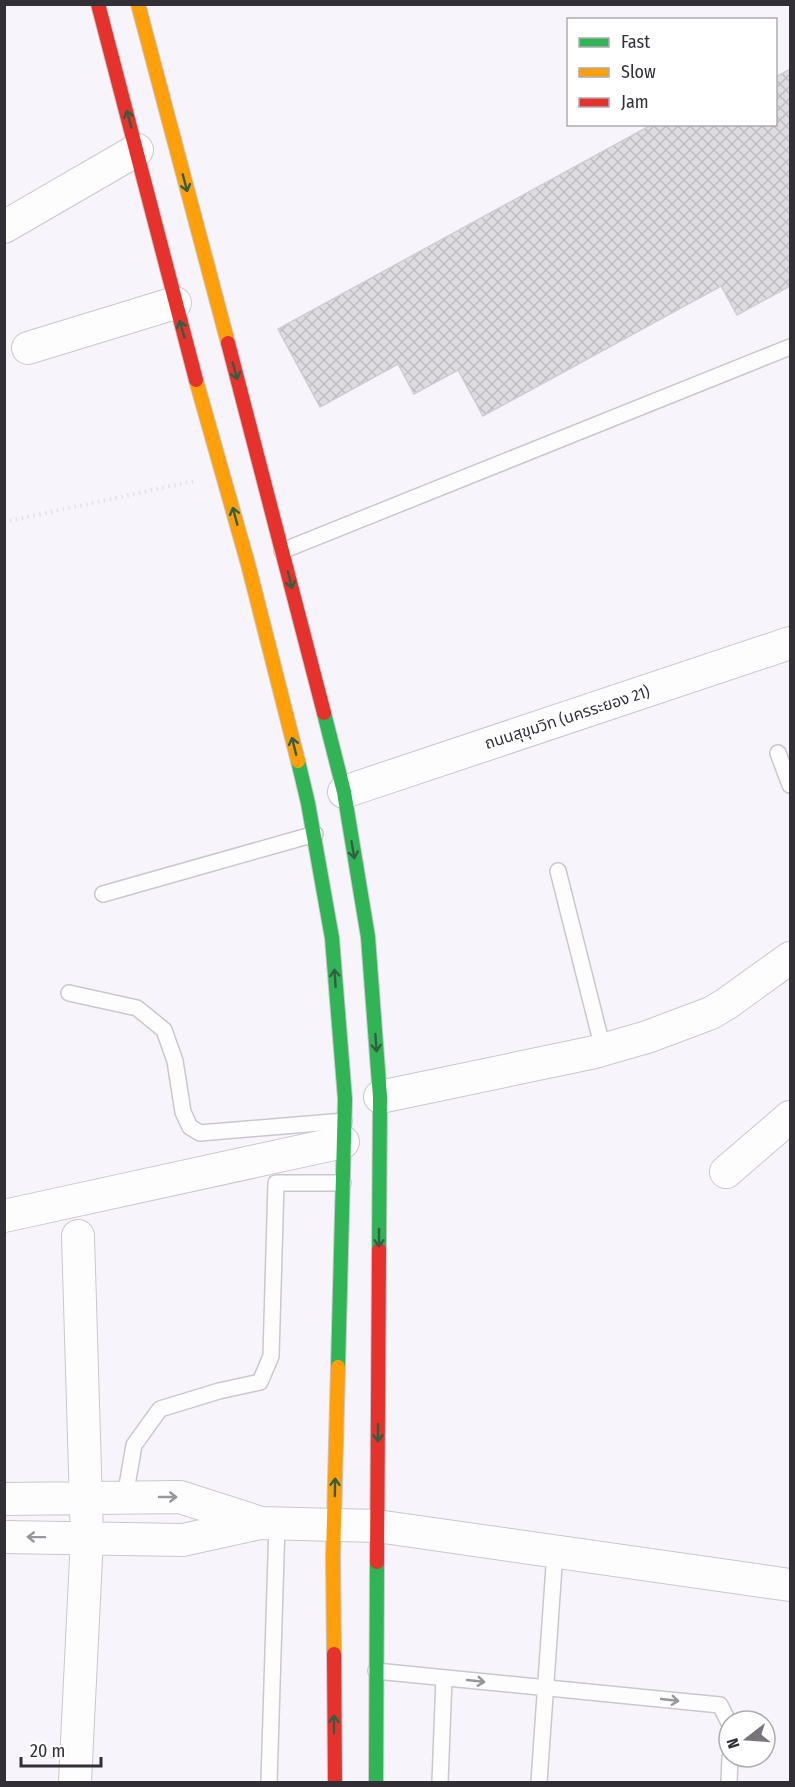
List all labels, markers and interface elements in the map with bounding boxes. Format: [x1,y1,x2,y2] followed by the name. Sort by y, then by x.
[567,18,777,126] legend
[621,31,650,53] text: Fast
[621,61,656,83] text: Slow
[621,91,649,113] text: Jam
[122,110,134,129] one-way arrow
[180,173,192,192] one-way arrow
[176,320,187,339] one-way arrow
[230,362,242,381] one-way arrow
[229,507,240,526] one-way arrow
[284,571,296,590] one-way arrow
[482,682,652,753] street label: ถนนสุขุมวิท (นครระยอง 21)
[287,737,299,756] one-way arrow
[348,839,359,859] one-way arrow
[330,968,341,988] one-way arrow
[371,1033,382,1052] one-way arrow
[373,1227,385,1247] one-way arrow
[372,1422,384,1442] one-way arrow
[329,1478,341,1498] one-way arrow
[157,1491,177,1503] one-way arrow
[27,1531,47,1543] one-way arrow
[466,1676,486,1687] one-way arrow
[660,1695,680,1706] one-way arrow
[717,1709,777,1769] north arrow
[328,1715,340,1735] one-way arrow
[21,1730,100,1768] scale bar
[723,1736,744,1751] text: N
[30,1740,65,1762] text: 20 m

